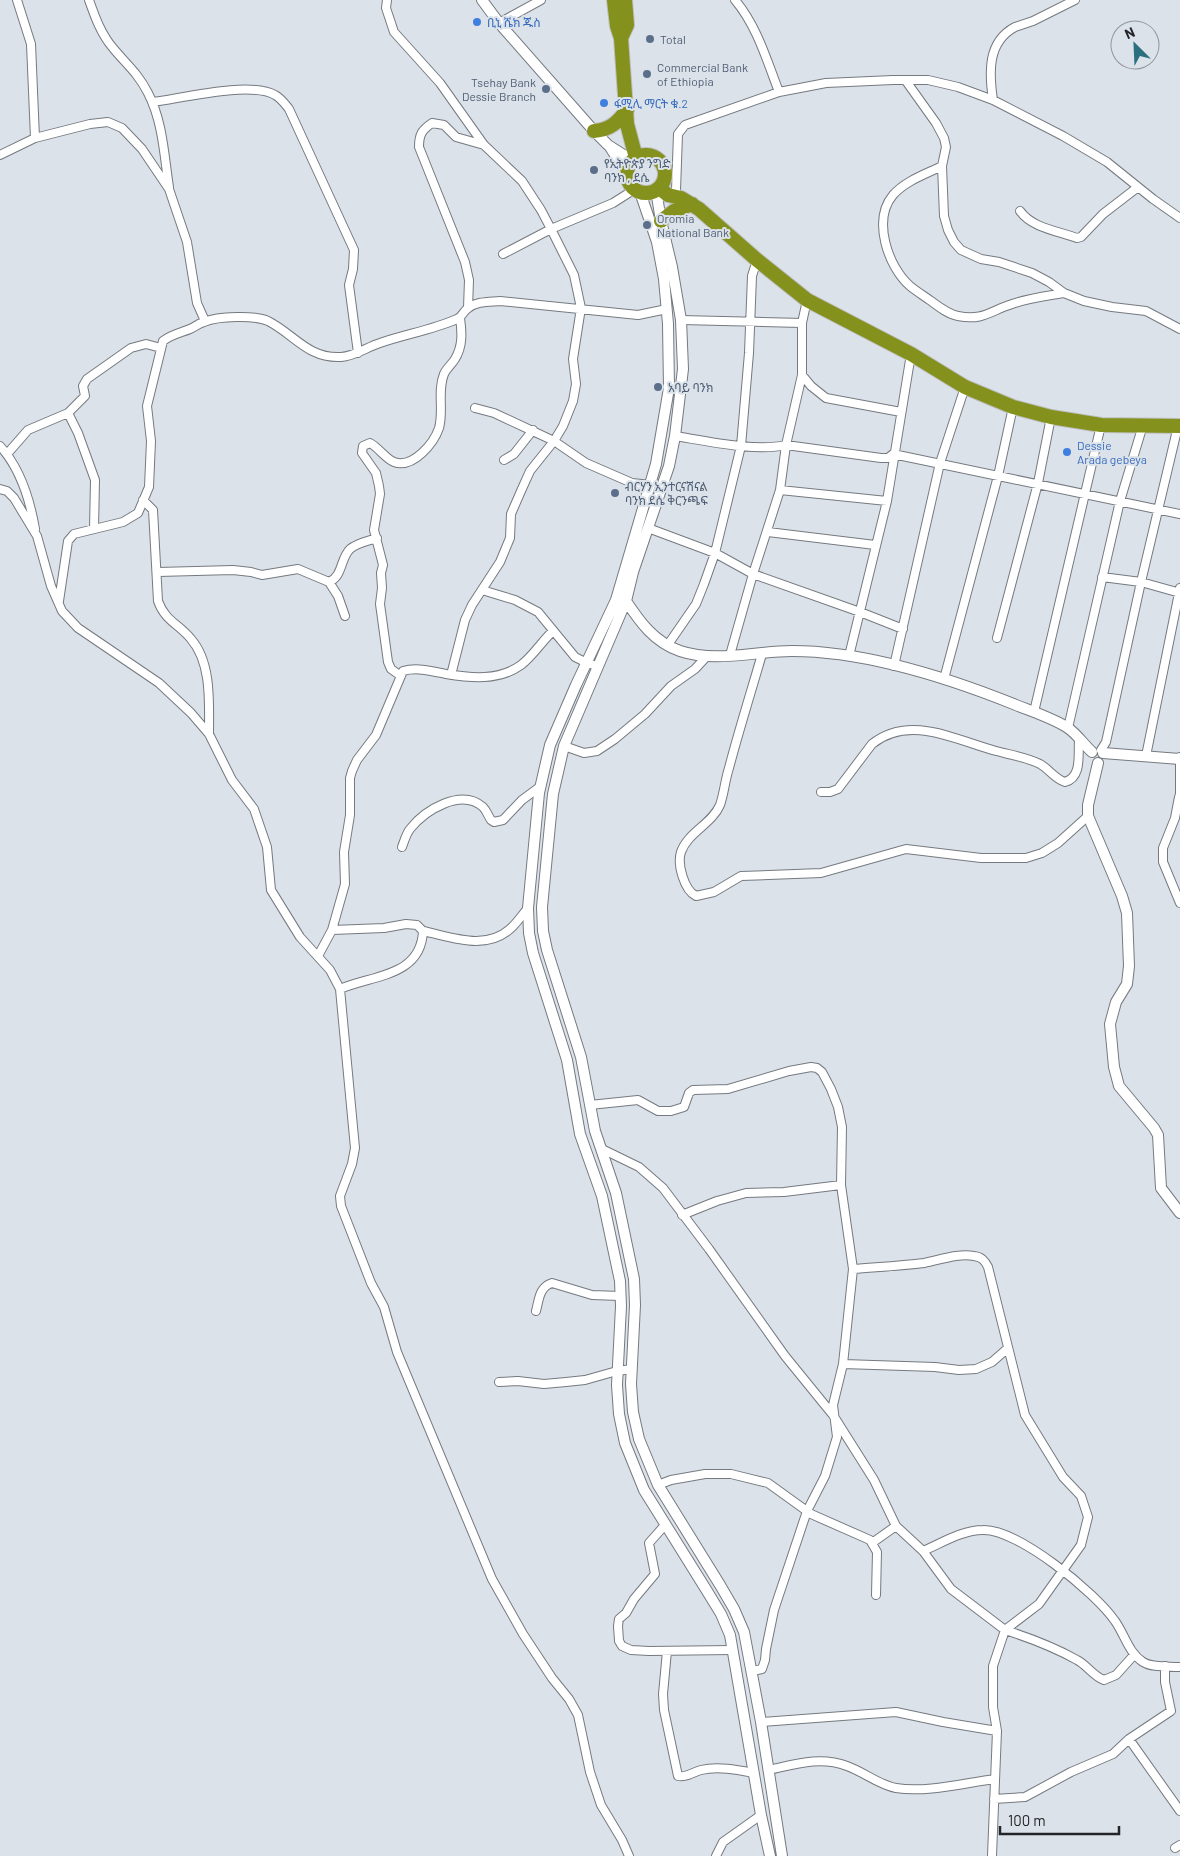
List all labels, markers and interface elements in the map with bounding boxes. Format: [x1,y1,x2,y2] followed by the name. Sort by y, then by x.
[487,15,541,29] place label: ቢኒ ሼክ ጁስ
[471,16,483,28] marker: ቢኒ ሼክ ጁስ
[1110,20,1160,70] north arrow
[1122,23,1137,42] text: N
[660,32,686,46] place label: Total
[644,33,656,45] marker: Total
[657,60,748,88] place label: Commercial Bank of Ethiopia
[641,68,653,80] marker: Commercial Bank of Ethiopia
[462,75,536,103] place label: Tsehay Bank Dessie Branch
[540,83,552,95] marker: Tsehay Bank Dessie Branch
[614,96,688,110] place label: ፋሚሊ ማርት ቁ.2
[598,97,610,109] marker: ፋሚሊ ማርት ቁ.2
[604,156,671,184] place label: የኢትዮጵያ ንግድ ባንክ , ደሴ
[588,164,600,176] marker: የኢትዮጵያ ንግድ ባንክ , ደሴ
[657,211,729,239] place label: Oromia National Bank
[641,219,653,231] marker: Oromia National Bank
[668,380,713,394] place label: አባይ ባንክ
[652,381,664,393] marker: አባይ ባንክ
[1077,438,1147,466] place label: Dessie Arada gebeya
[1061,446,1073,458] marker: Dessie Arada gebeya
[625,479,708,507] place label: ብርሃን ኢንተርናሽናል ባንክ ደሴ ቅርንጫፍ
[609,487,621,499] marker: ብርሃን ኢንተርናሽናል ባንክ ደሴ ቅርንጫፍ
[1000,1804,1119,1836] scale bar
[1008,1811,1046,1829] text: 100 m

